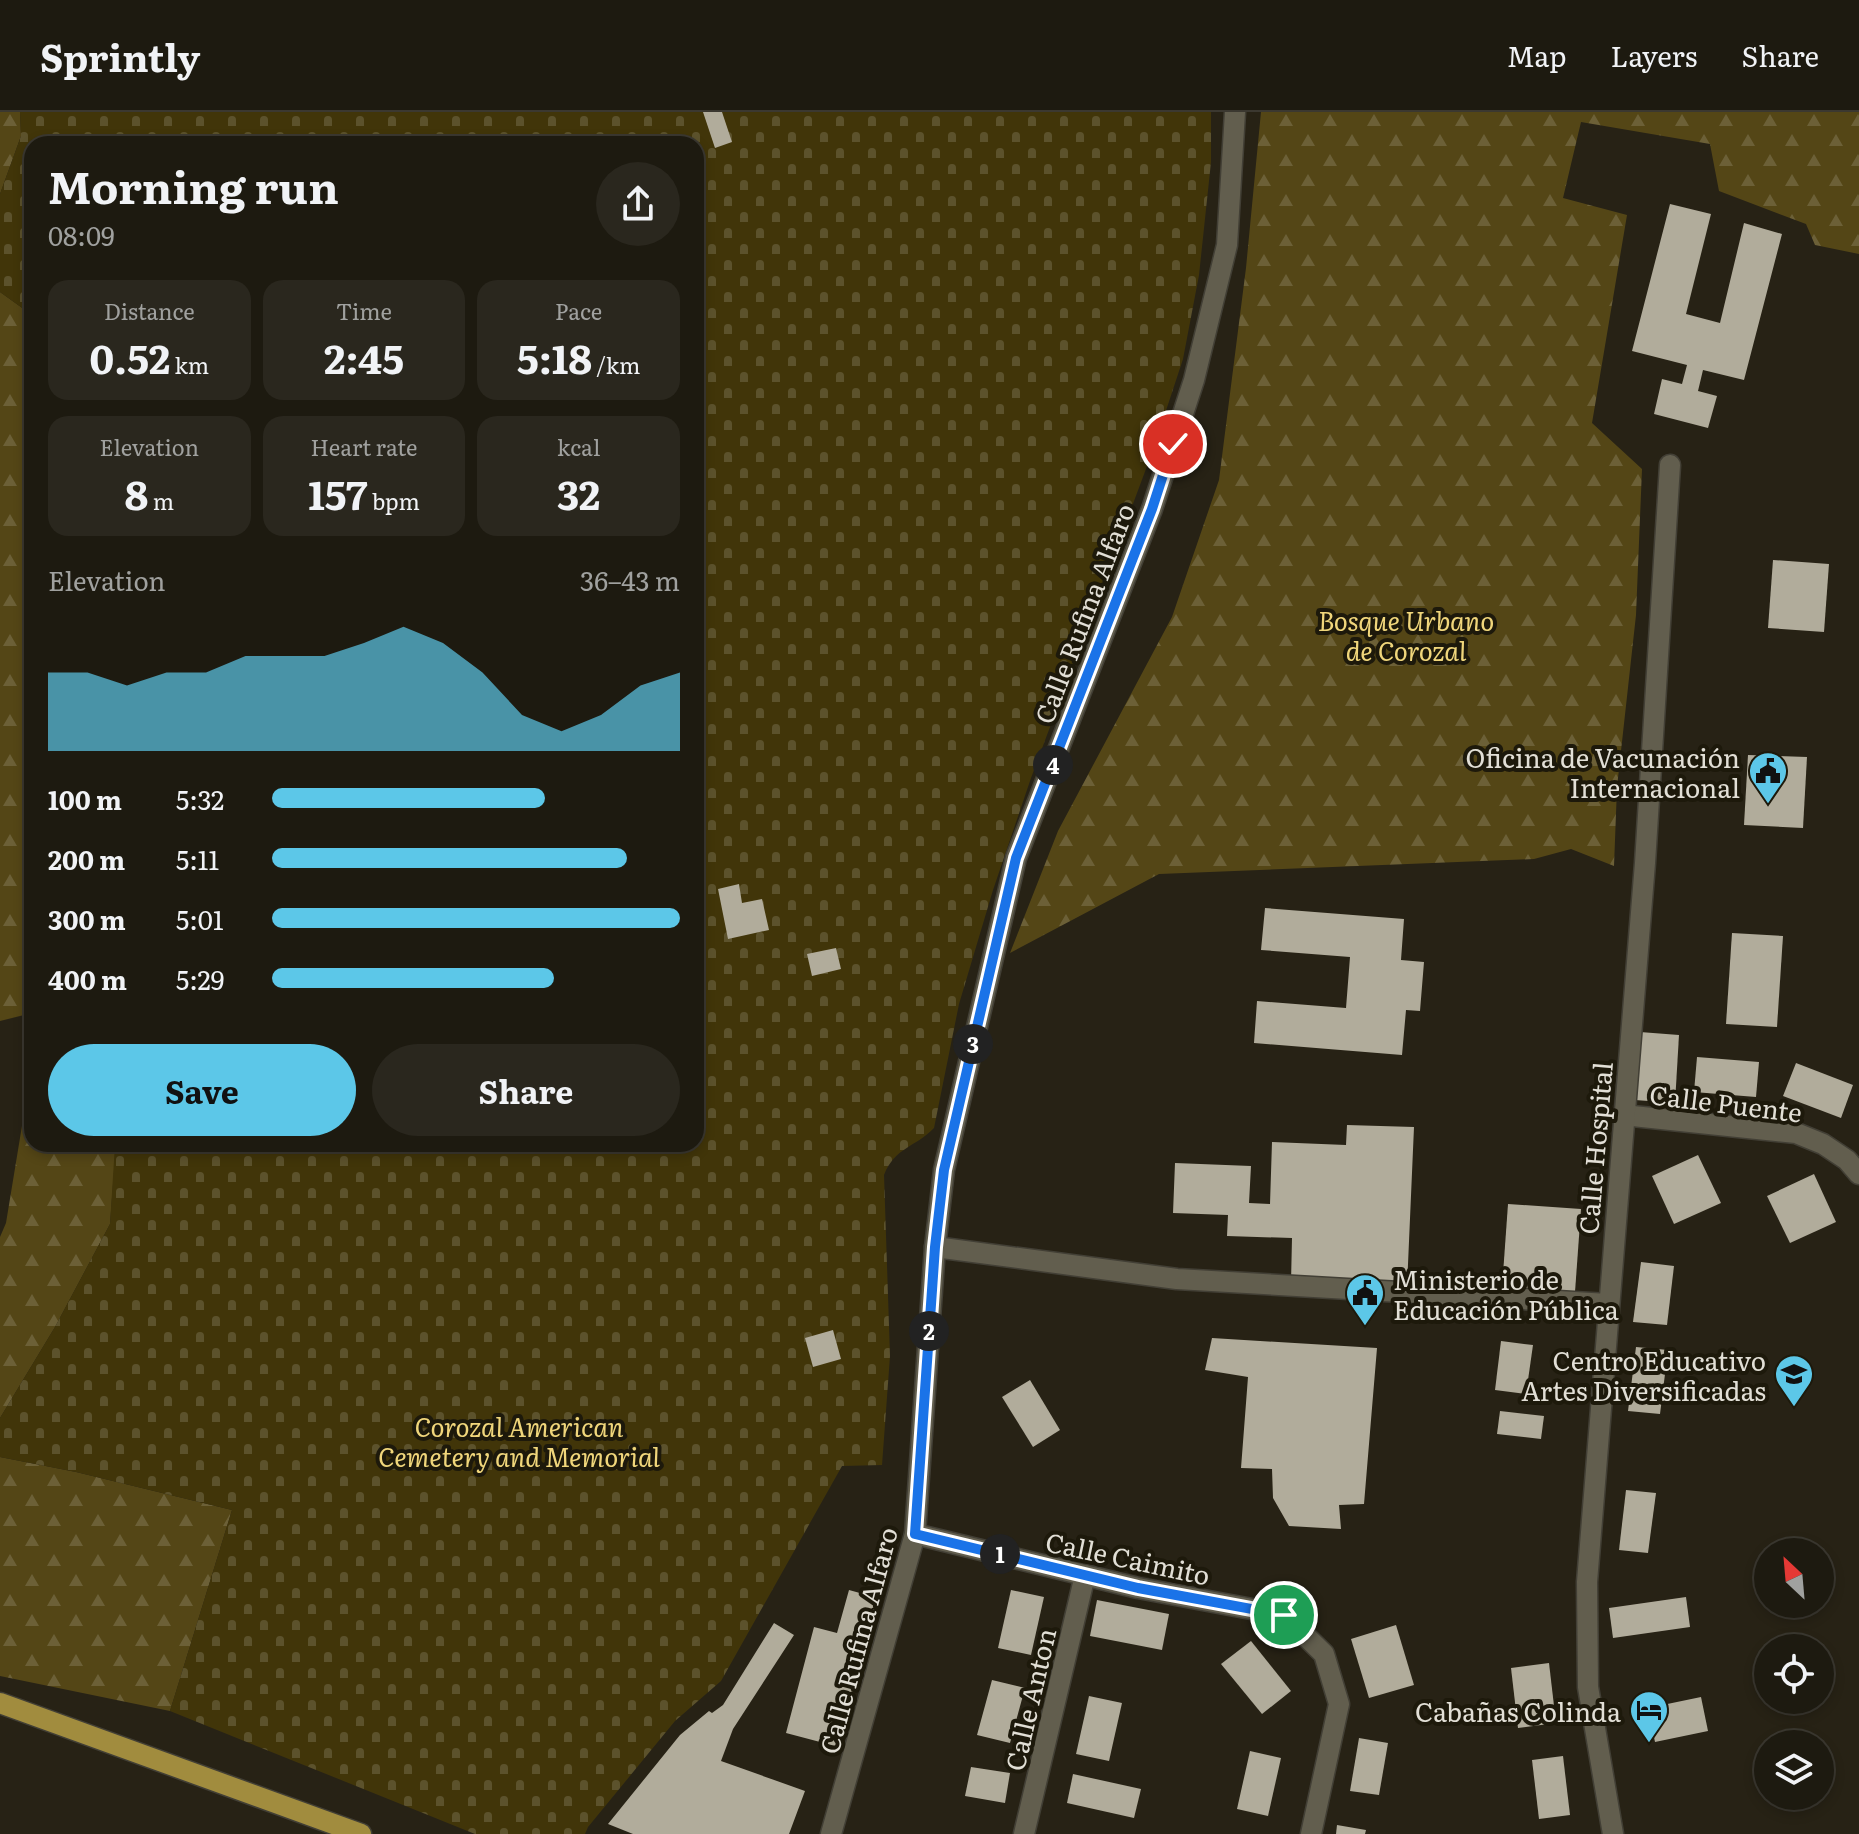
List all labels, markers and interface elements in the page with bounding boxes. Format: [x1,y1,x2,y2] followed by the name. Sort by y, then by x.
[40,27,200,84] text: Sprintly
[1507,34,1566,76] text: Map
[1610,34,1697,76] text: Layers
[1741,34,1819,76] text: Share
[48,152,339,218] text: Morning run
[596,162,680,246] button: share
[48,215,115,254] text: 08:09
[104,294,195,327] text: Distance
[336,294,392,327] text: Time
[555,294,602,327] text: Pace
[89,327,170,386] text: 0.52
[324,327,404,386] text: 2:45
[517,327,592,386] text: 5:18
[170,348,209,381] text: km
[592,348,640,381] text: /km
[1139,410,1207,478] pin
[1151,422,1195,466] icon: check
[100,430,199,463] text: Elevation
[311,430,417,463] text: Heart rate
[557,430,600,463] text: kcal
[125,463,148,522] text: 8
[308,463,368,522] text: 157
[557,463,600,522] text: 32
[148,484,174,517] text: m
[368,484,420,517] text: bpm
[1023,497,1143,729] street label: Calle Rufina Alfaro
[48,560,166,599] text: Elevation
[580,560,680,599] text: 36–43 m
[1318,600,1494,669] park label: Bosque Urbano de Corozal
[1466,737,1740,806] place label: Oficina de Vacunación Internacional
[1033,745,1073,785] pin: 4
[1046,748,1060,781] text: 4
[1747,750,1789,805] public building icon: Oficina de Vacunación Internacional
[48,779,122,818] text: 100 m
[176,779,224,818] text: 5:32
[48,839,125,878] text: 200 m
[176,839,219,878] text: 5:11
[48,899,126,938] text: 300 m
[176,899,223,938] text: 5:01
[48,959,127,998] text: 400 m
[176,959,224,998] text: 5:29
[953,1024,993,1064] pin: 3
[967,1027,979,1060] text: 3
[48,1044,356,1136] button: Save
[372,1044,680,1136] button: Share
[1567,1060,1621,1236] street label: Calle Hospital
[1647,1073,1805,1131] street label: Calle Puente
[1393,1259,1619,1328] place label: Ministerio de Educación Pública
[1344,1272,1386,1327] public building icon: Ministerio de Educación Pública
[909,1311,949,1351] pin: 2
[923,1314,935,1347] text: 2
[1521,1340,1766,1409] place label: Centro Educativo Artes Diversificadas
[1773,1353,1815,1408] school or university icon: Centro Educativo Artes Diversificadas
[378,1406,661,1475] park label: Corozal American Cemetery and Memorial
[1042,1521,1214,1593] street label: Calle Caimito
[808,1522,906,1758] street label: Calle Rufina Alfaro
[980,1534,1020,1574] pin: 1
[995,1537,1005,1570] text: 1
[1754,1538,1834,1618] north arrow
[1754,1538,1834,1810] map controls
[1250,1581,1318,1649] pin
[1262,1593,1306,1637] icon: arrive
[994,1624,1064,1774] street label: Calle Anton
[1754,1634,1834,1714] button: locate
[1628,1689,1670,1744] hotel icon: Cabañas Colinda
[1415,1691,1621,1730] place label: Cabañas Colinda
[1754,1730,1834,1810] button: layers

